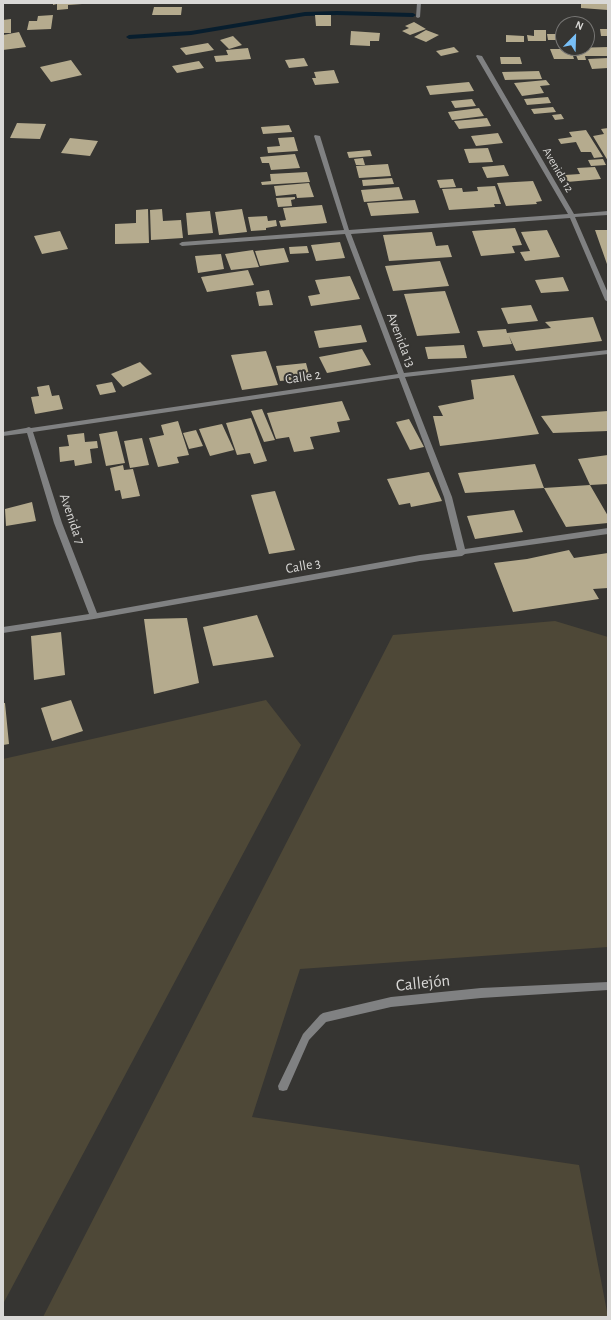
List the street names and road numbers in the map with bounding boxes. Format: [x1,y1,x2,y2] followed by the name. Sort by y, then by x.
[539,145,577,195] street label: Avenida 12
[383,310,419,370] street label: Avenida 13
[284,366,322,388] street label: Calle 2
[56,491,88,547] street label: Avenida 7
[284,555,322,577] street label: Calle 3
[395,970,451,996] street label: Callejón

